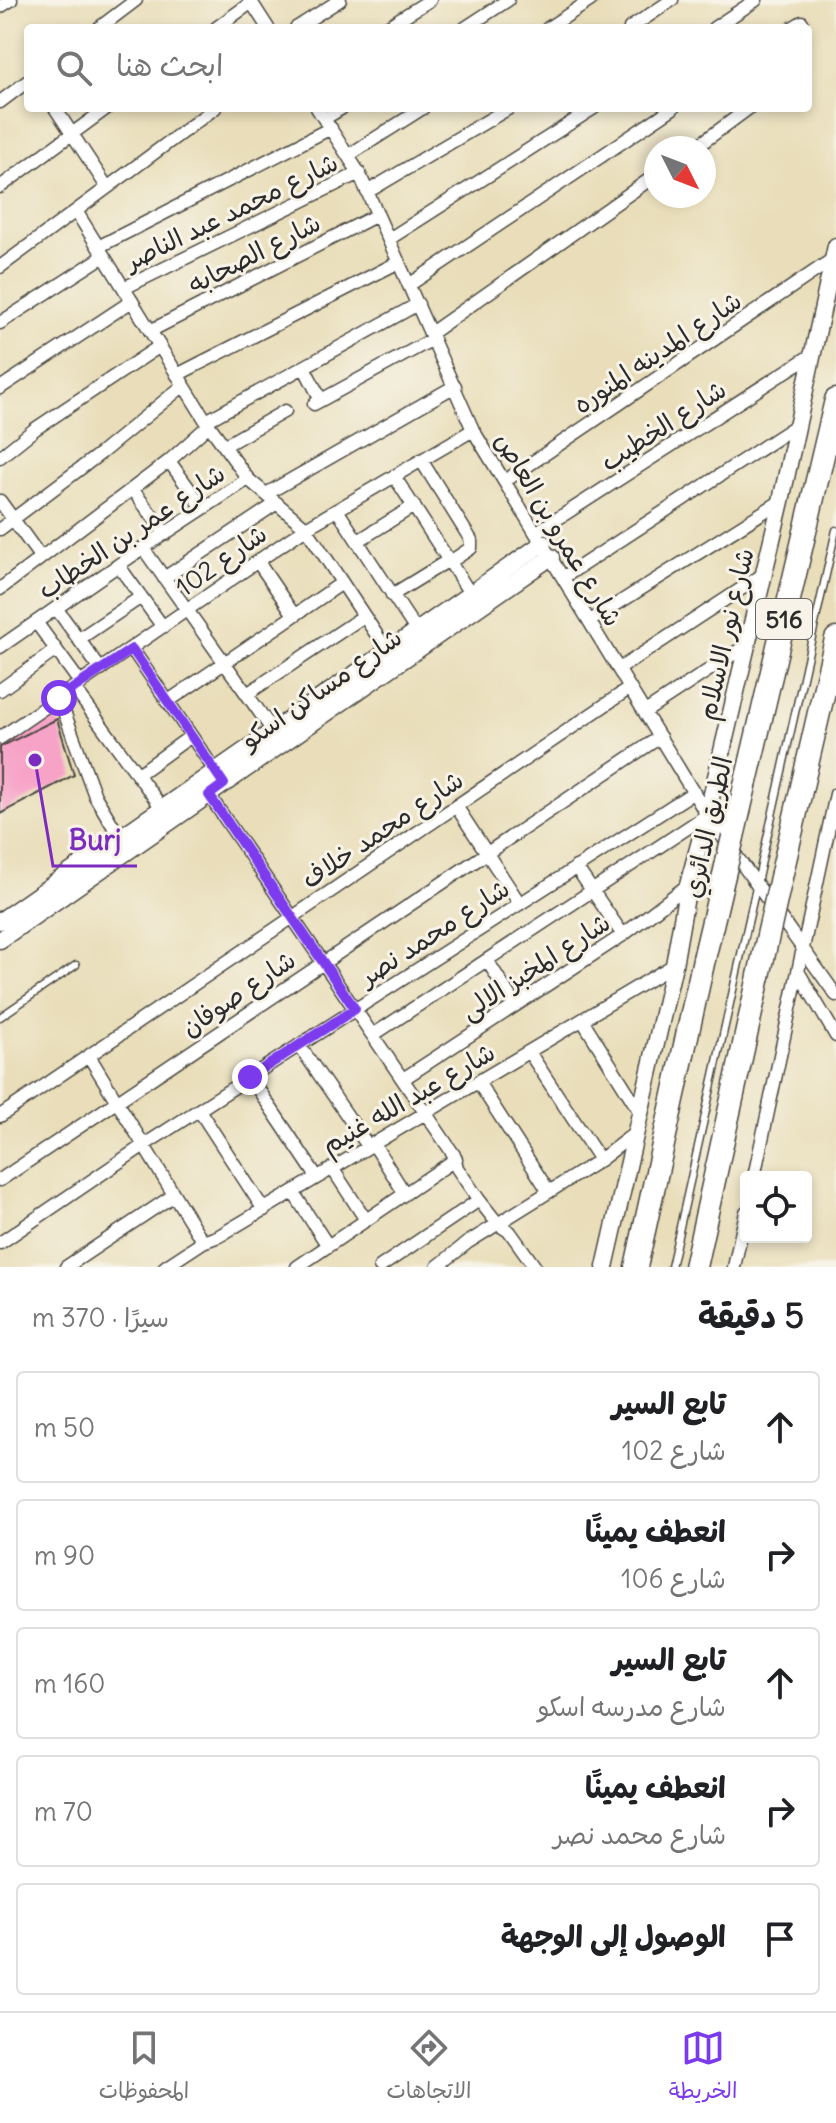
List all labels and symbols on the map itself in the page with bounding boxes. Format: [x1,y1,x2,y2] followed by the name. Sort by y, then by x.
[644,136,716,208] north arrow
[117,145,344,280] street label: شارع محمد عبد الناصر
[182,205,327,302] street label: شارع الصحابه
[566,283,749,422] street label: شارع المدينه المنوره
[594,372,733,480] street label: شارع الخطيب
[486,426,630,633] street label: شارع عمرو بن العاص
[31,456,232,608] street label: شارع عمر بن الخطاب
[169,517,274,605] street label: شارع 102
[689,545,765,724] street label: شارع نور الاسلام
[756,599,812,639] road number: 516
[232,620,409,759] street label: شارع مساكن اسكو
[41,680,77,716] route start
[675,753,742,902] street label: الطريق الدائري
[295,763,470,897] street label: شارع محمد خلاف
[53,814,137,866] callout: Burj
[69,822,121,858] text: Burj
[351,871,517,996] street label: شارع محمد نصر
[454,905,617,1028] street label: شارع المخبز الالى
[174,943,303,1045] street label: شارع صوفان
[315,1035,503,1164] street label: شارع عبد الله غنيم
[232,1059,268,1095] route end

